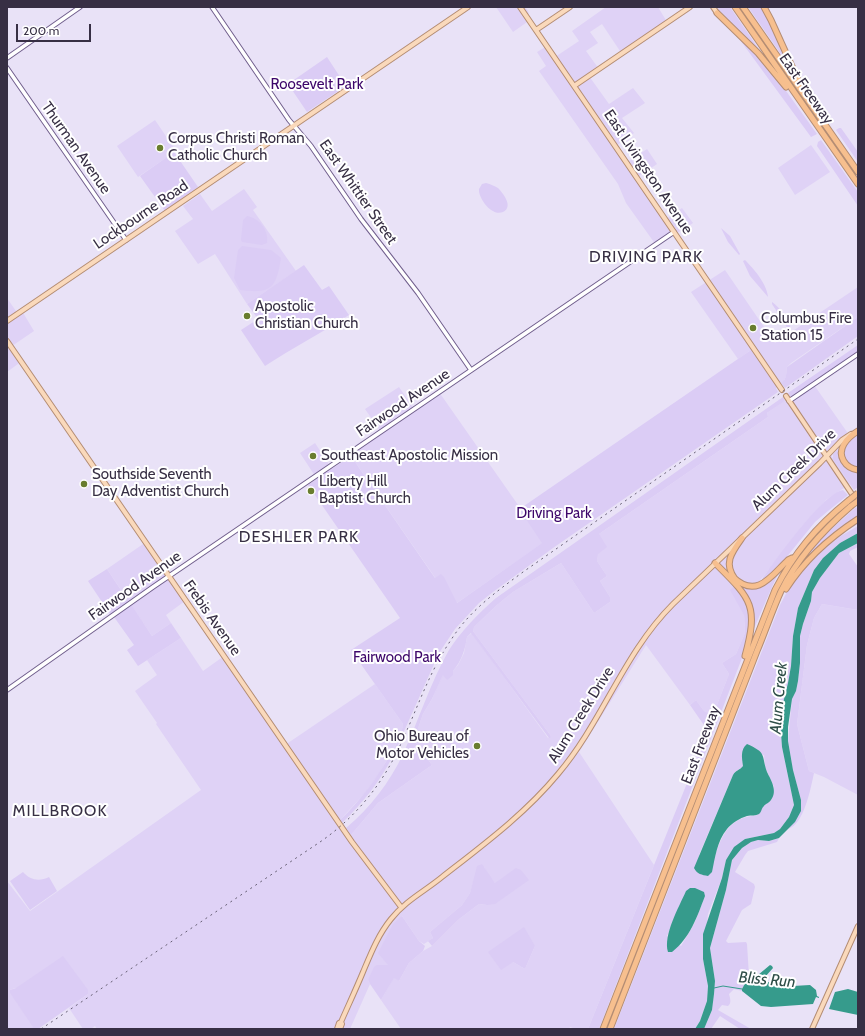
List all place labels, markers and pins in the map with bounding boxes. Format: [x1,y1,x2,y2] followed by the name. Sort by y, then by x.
[168,130,305,165] place label: Corpus Christi Roman Catholic Church
[155,143,165,153] marker: Corpus Christi Roman Catholic Church
[255,298,358,333] place label: Apostolic Christian Church
[761,310,852,345] place label: Columbus Fire Station 15
[242,311,252,321] marker: Apostolic Christian Church
[748,323,758,333] marker: Columbus Fire Station 15
[321,447,498,465] place label: Southeast Apostolic Mission
[308,451,318,461] marker: Southeast Apostolic Mission
[92,466,229,501] place label: Southside Seventh Day Adventist Church
[319,473,411,508] place label: Liberty Hill Baptist Church
[79,479,89,489] marker: Southside Seventh Day Adventist Church
[306,486,316,496] marker: Liberty Hill Baptist Church
[374,728,469,763] place label: Ohio Bureau of Motor Vehicles
[472,741,482,751] marker: Ohio Bureau of Motor Vehicles

